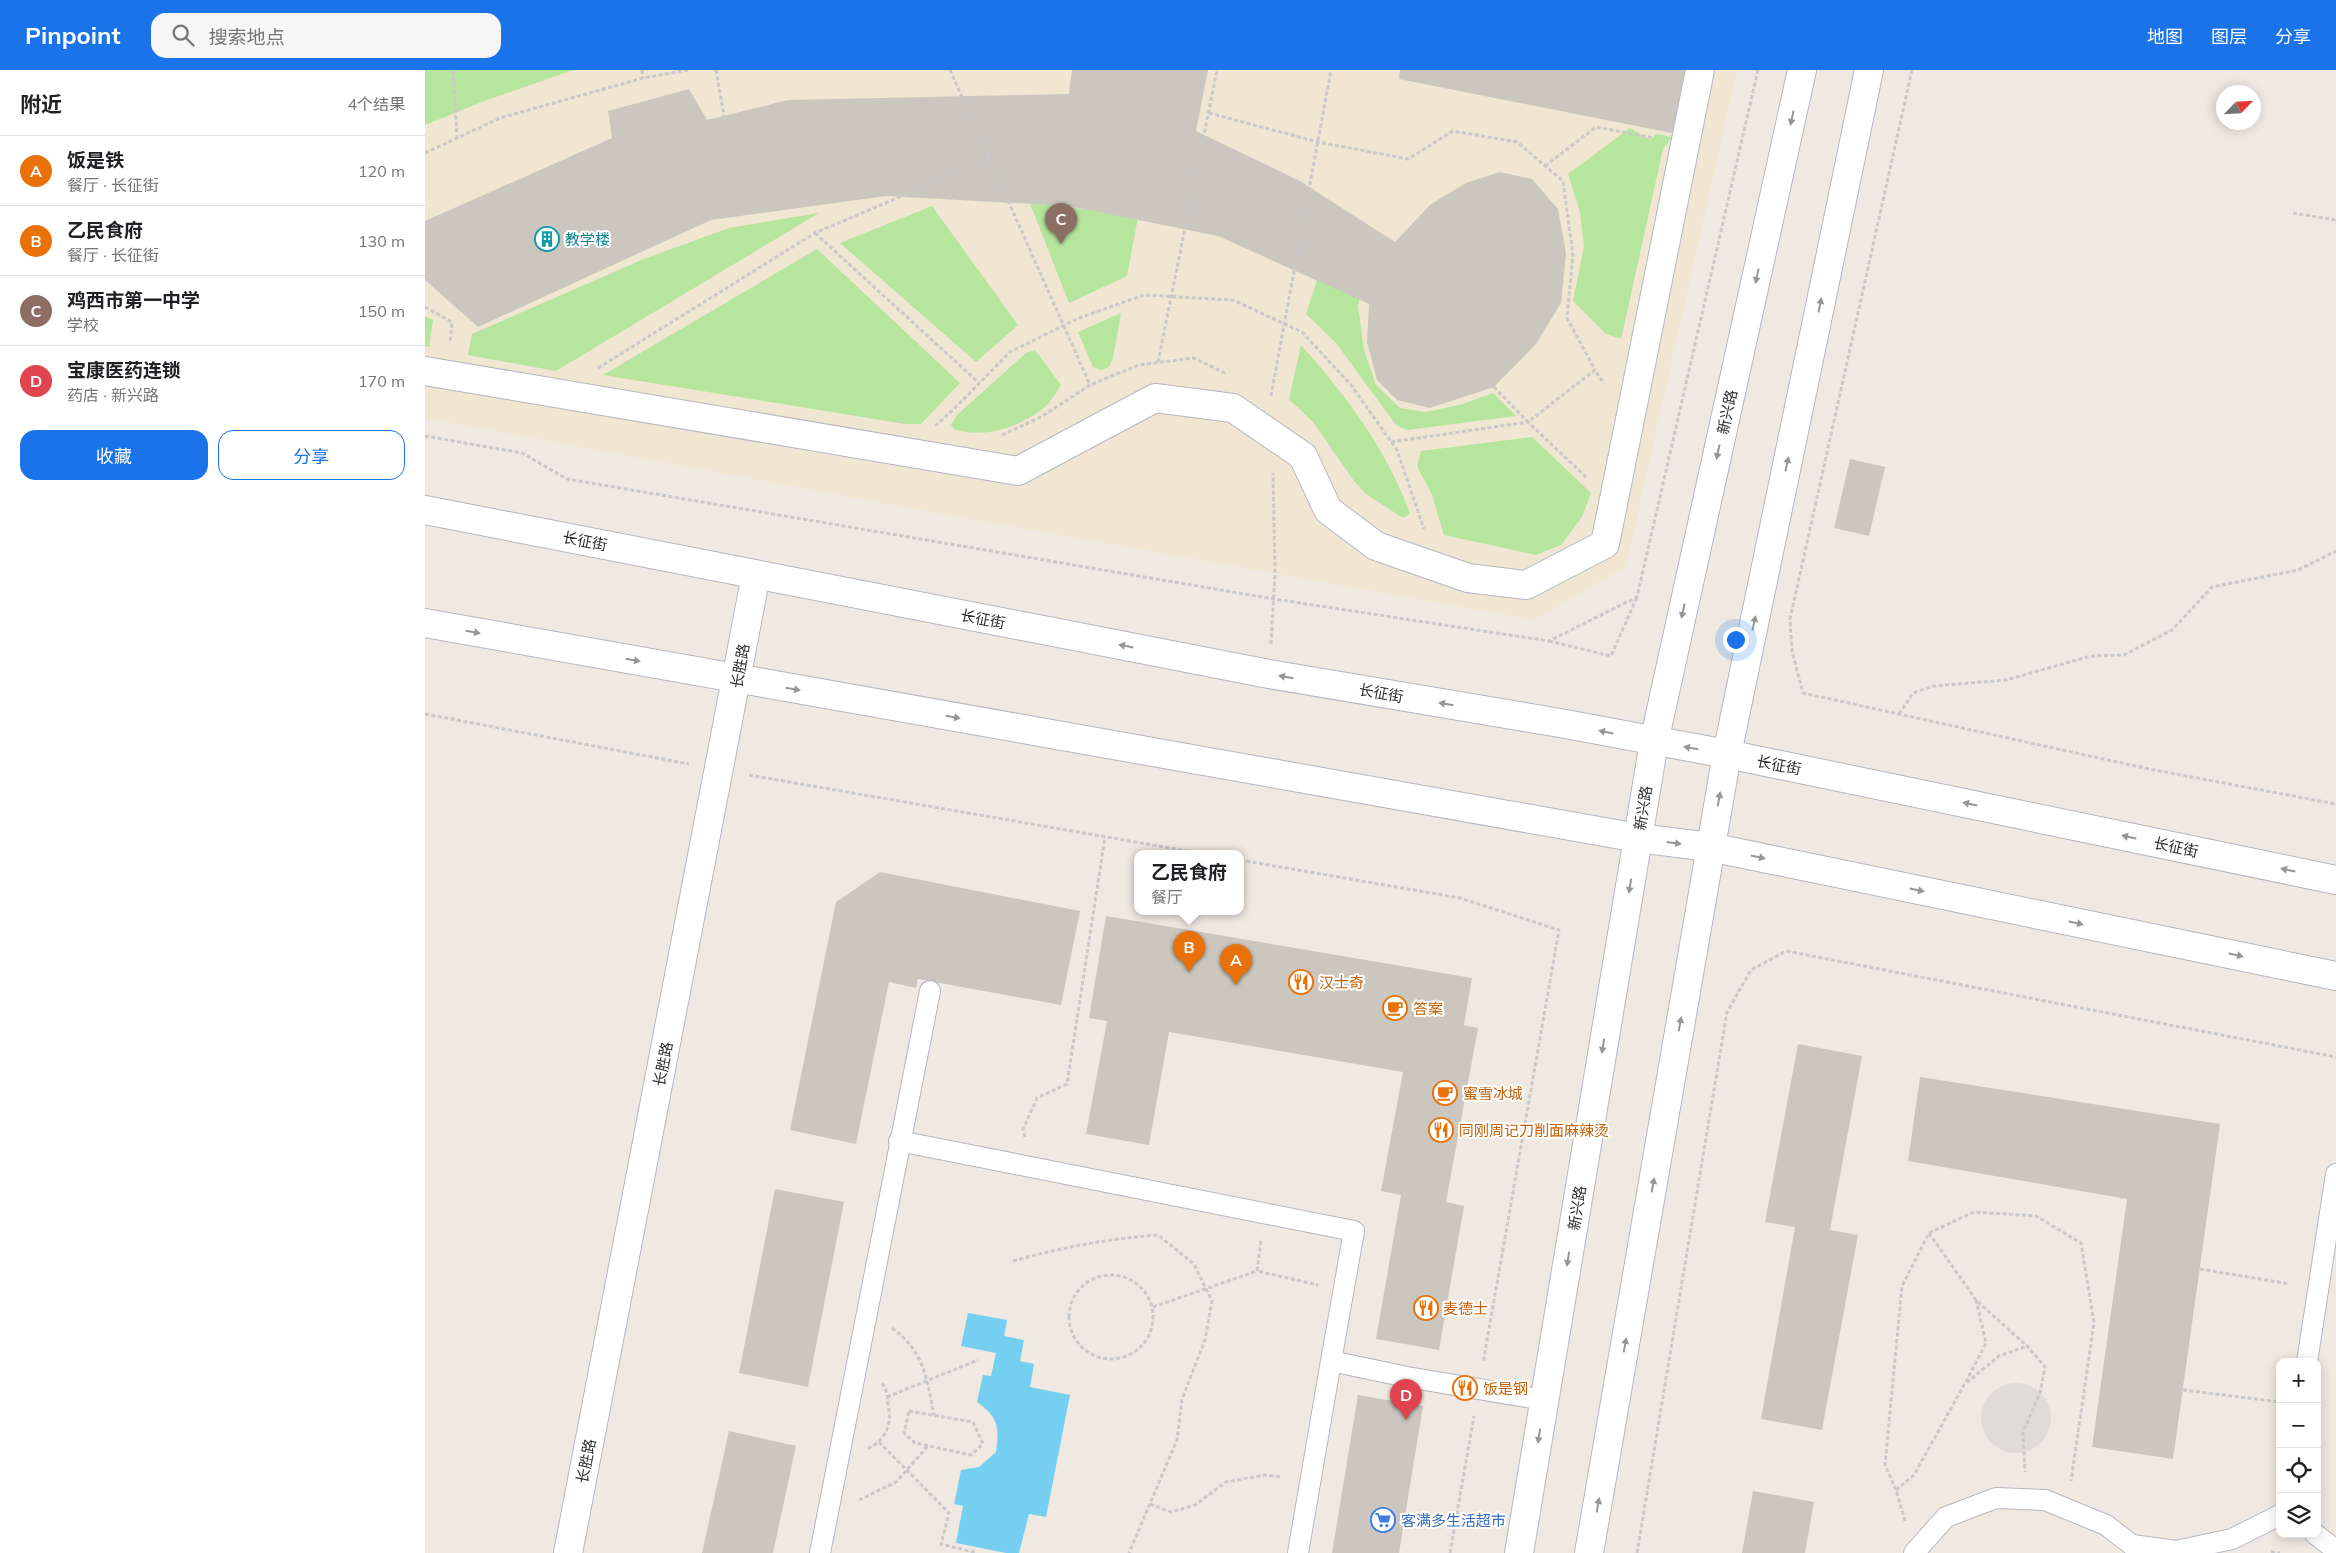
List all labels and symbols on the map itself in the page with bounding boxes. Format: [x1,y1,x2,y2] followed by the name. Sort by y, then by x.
[2216,85,2261,130] north arrow
[1788,110,1796,125] one-way arrow
[1045,203,1077,244] pin: C
[534,226,560,252] building icon: 教学楼
[565,230,610,249] place label: 教学楼
[1753,269,1761,284] one-way arrow
[1816,297,1824,312] one-way arrow
[1713,388,1741,436] street label: 新兴路
[1714,445,1722,460] one-way arrow
[1784,455,1792,471] one-way arrow
[561,527,609,555] street label: 长征街
[1679,603,1687,619] one-way arrow
[959,605,1007,633] street label: 长征街
[1751,615,1759,631] one-way arrow
[1723,627,1749,653] your location
[465,628,481,636] one-way arrow
[727,642,753,690] street label: 长胜路
[1118,642,1134,650] one-way arrow
[625,656,641,664] one-way arrow
[1278,673,1294,681] one-way arrow
[1357,680,1405,706] street label: 长征街
[785,685,801,693] one-way arrow
[1438,699,1454,707] one-way arrow
[945,713,961,721] one-way arrow
[1599,728,1614,736] one-way arrow
[1682,743,1698,751] one-way arrow
[1755,751,1803,779] street label: 长征街
[1630,784,1656,832] street label: 新兴路
[1715,792,1723,807] one-way arrow
[1962,800,1978,808] one-way arrow
[2122,833,2137,841] one-way arrow
[2152,833,2200,861] street label: 长征街
[1667,839,1683,847] one-way arrow
[1750,854,1766,862] one-way arrow
[2281,866,2296,874] one-way arrow
[1626,879,1634,895] one-way arrow
[1910,886,1925,894] one-way arrow
[2069,919,2085,927] one-way arrow
[1173,931,1205,972] pin: B
[1220,944,1252,985] pin: A
[2228,952,2244,960] one-way arrow
[1288,969,1314,995] restaurant icon: 汉士奇
[1319,973,1364,992] place label: 汉士奇
[1382,995,1408,1021] cafe icon: 答案
[1413,999,1443,1018] place label: 答案
[1676,1016,1684,1032] one-way arrow
[1599,1039,1607,1055] one-way arrow
[649,1040,677,1088] street label: 长胜路
[1432,1080,1458,1106] cafe icon: 蜜雪冰城
[1463,1084,1523,1103] place label: 蜜雪冰城
[1428,1117,1454,1143] restaurant icon: 同刚周记刀削面麻辣烫
[1459,1121,1609,1140] place label: 同刚周记刀削面麻辣烫
[1649,1176,1657,1192] one-way arrow
[1564,1184,1590,1232] street label: 新兴路
[1564,1251,1572,1267] one-way arrow
[1413,1295,1439,1321] restaurant icon: 麦德士
[1443,1299,1488,1318] place label: 麦德士
[1622,1336,1630,1352] one-way arrow
[1452,1375,1478,1401] restaurant icon: 饭是钢
[1390,1379,1422,1420] pin: D
[1483,1379,1528,1398] place label: 饭是钢
[1534,1428,1542,1444] one-way arrow
[572,1437,600,1485] street label: 长胜路
[1594,1497,1602,1513] one-way arrow
[1370,1507,1396,1533] supermarket icon: 客满多生活超市
[1401,1511,1506,1530] place label: 客满多生活超市

